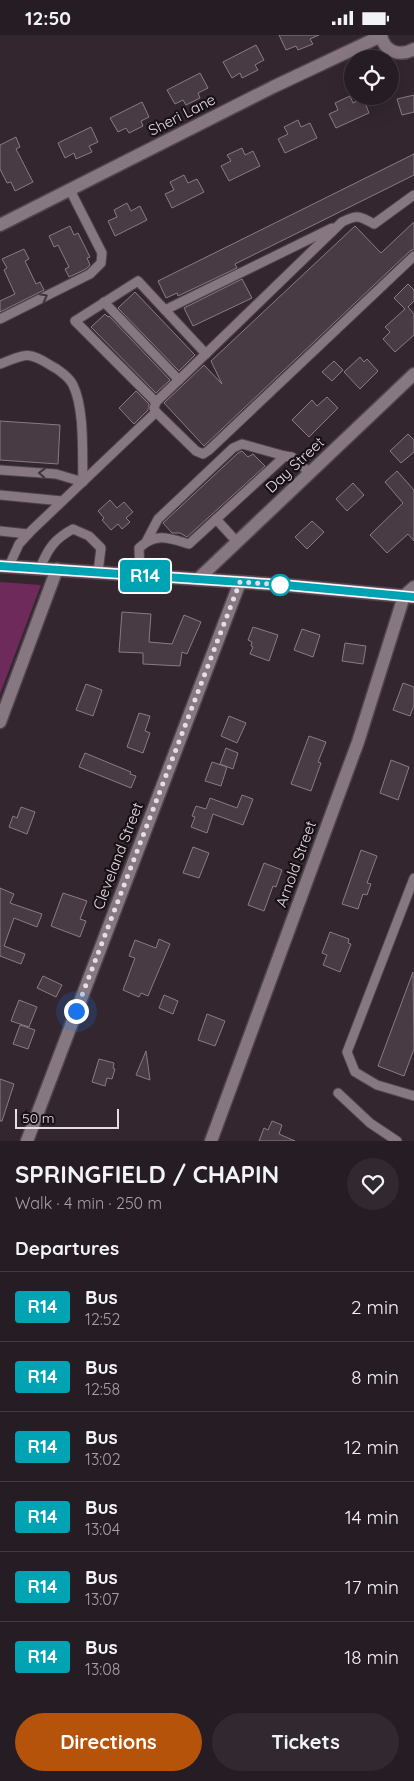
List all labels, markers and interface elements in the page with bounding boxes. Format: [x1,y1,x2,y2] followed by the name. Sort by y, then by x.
[25,6,71,30] text: 12:50
[344,50,399,105] map controls
[344,50,399,105] button: locate
[145,90,218,140] street label: Sheri Lane
[39,293,48,303] one-way arrow
[261,433,328,497] street label: Day Street
[38,467,46,478] one-way arrow
[116,560,174,592] line badge: R14
[130,564,160,587] text: R14
[269,574,291,596] unlabelled marker
[88,800,147,912] street label: Cleveland Street
[271,818,320,910] street label: Arnold Street
[64,999,89,1024] your location
[15,1106,119,1129] scale bar
[22,1109,55,1127] text: 50 m
[347,1158,399,1210] button: heart
[15,1159,279,1189] text: SPRINGFIELD / CHAPIN
[15,1193,162,1213] text: Walk · 4 min · 250 m
[15,1236,119,1260] text: Departures
[85,1285,118,1309] text: Bus
[28,1295,57,1318] text: R14
[351,1295,399,1319] text: 2 min
[85,1309,120,1329] text: 12:52
[85,1355,118,1379] text: Bus
[28,1365,57,1388] text: R14
[351,1365,399,1389] text: 8 min
[85,1379,120,1399] text: 12:58
[85,1425,118,1449] text: Bus
[28,1435,57,1458] text: R14
[344,1435,399,1459] text: 12 min
[85,1449,121,1469] text: 13:02
[85,1495,118,1519] text: Bus
[28,1505,57,1528] text: R14
[345,1505,399,1529] text: 14 min
[85,1519,120,1539] text: 13:04
[85,1565,118,1589] text: Bus
[28,1575,57,1598] text: R14
[345,1575,399,1599] text: 17 min
[85,1589,119,1609] text: 13:07
[85,1635,118,1659] text: Bus
[28,1645,57,1668] text: R14
[344,1645,399,1669] text: 18 min
[85,1659,120,1679] text: 13:08
[15,1713,202,1771] button: Directions
[212,1713,399,1771] button: Tickets

